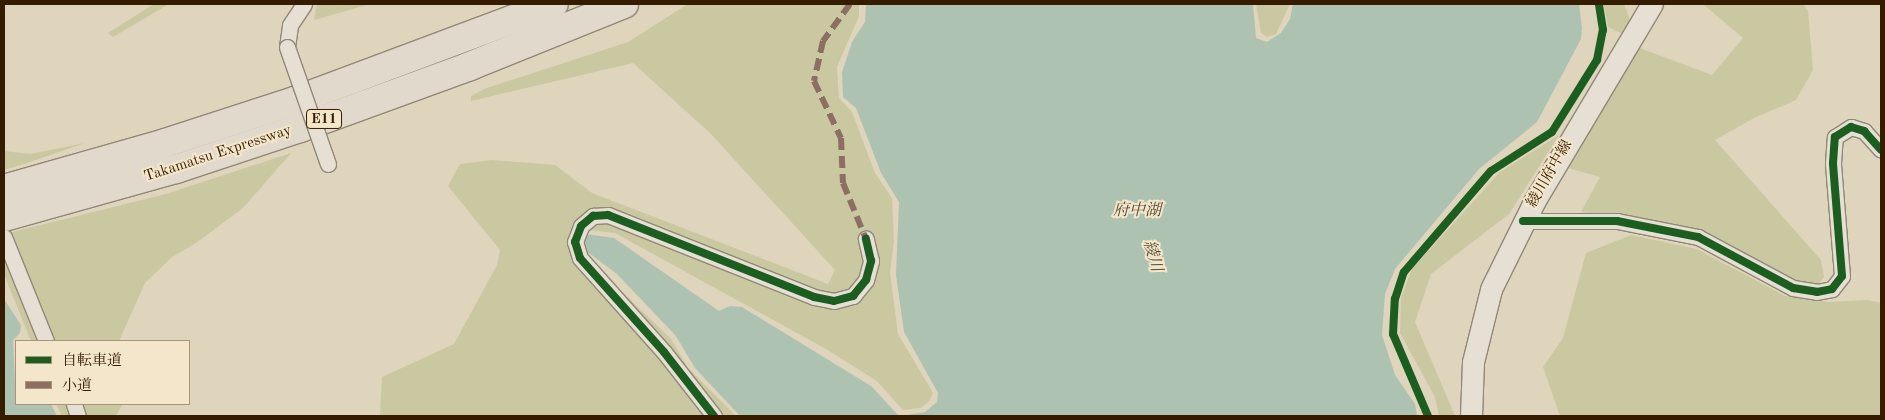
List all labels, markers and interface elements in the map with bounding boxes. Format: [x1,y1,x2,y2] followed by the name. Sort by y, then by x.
[305,108,343,130] road number: E11
[142,122,294,186] street label: Takamatsu Expressway
[1523,137,1577,211] street label: 綾川府中線
[1113,201,1161,221] water label: 府中湖
[1138,238,1166,274] water label: 綾川
[15,340,190,405] legend
[62,354,122,369] text: 自転車道
[62,379,92,394] text: 小道

